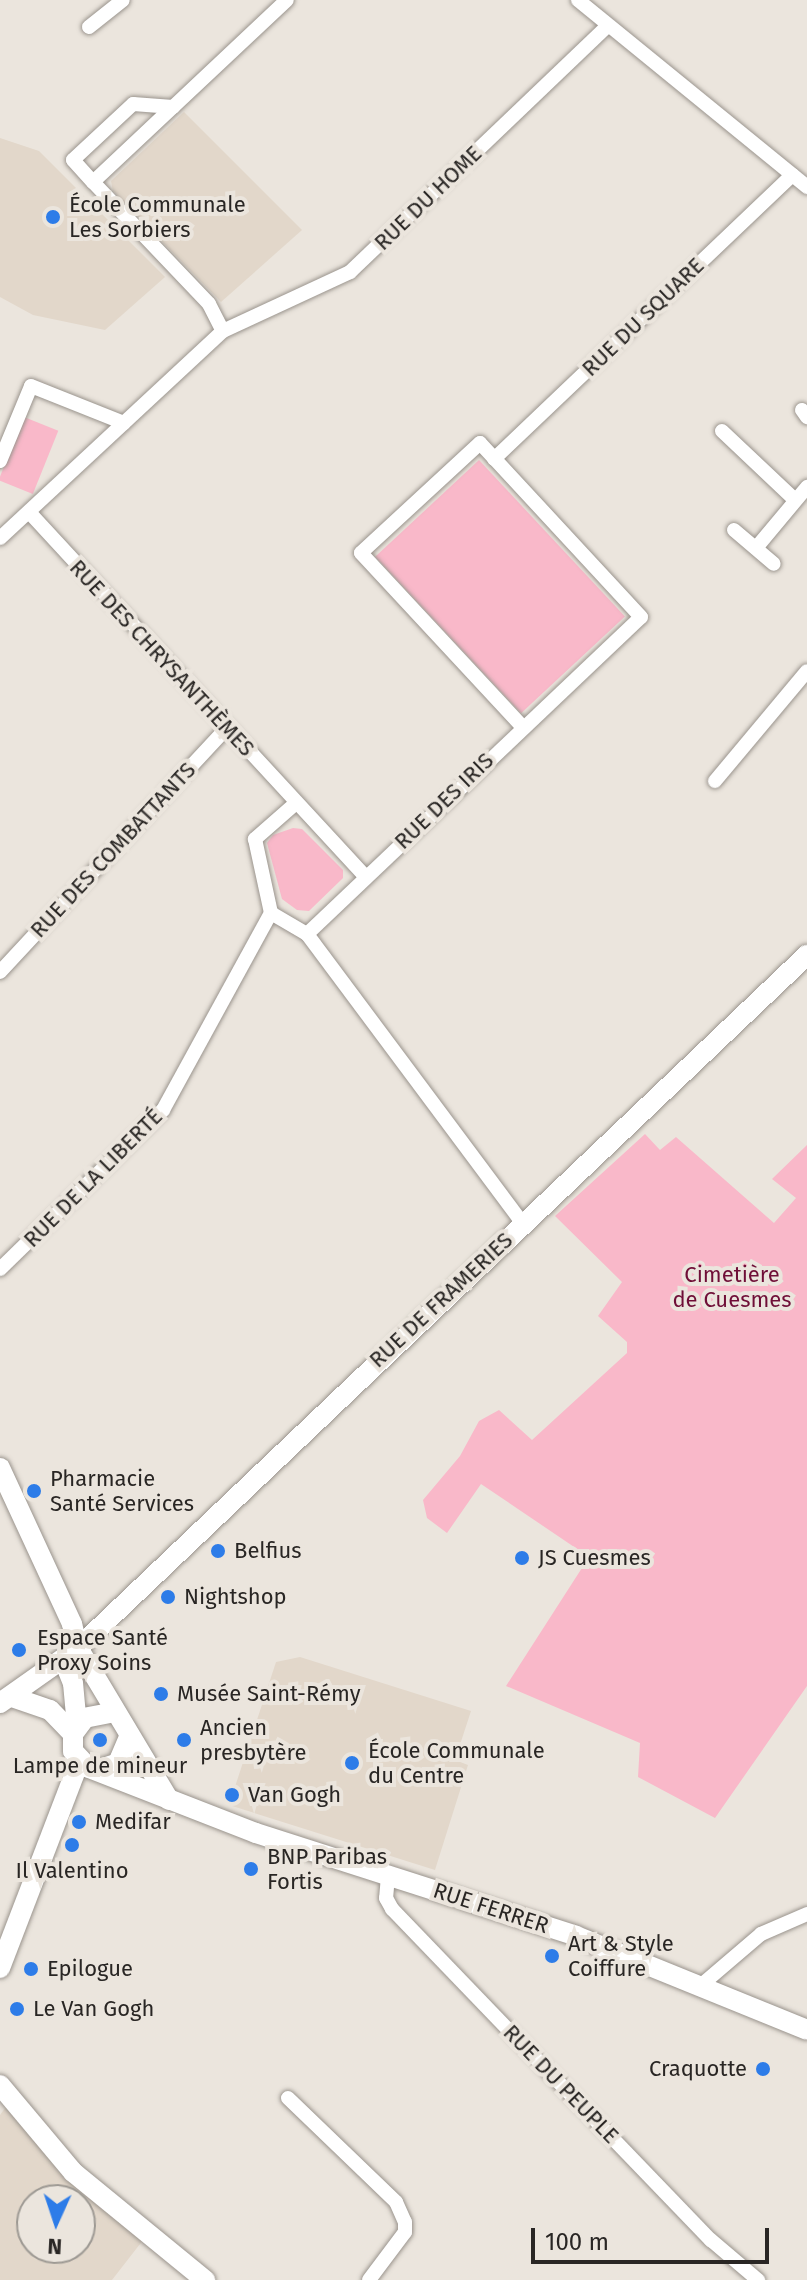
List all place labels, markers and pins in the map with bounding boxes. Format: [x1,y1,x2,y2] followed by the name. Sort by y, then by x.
[69,191,246,242] place label: École Communale Les Sorbiers
[44,208,62,226] marker: École Communale Les Sorbiers
[50,1465,194,1516] place label: Pharmacie Santé Services
[25,1482,43,1500] marker: Pharmacie Santé Services
[234,1538,302,1564] place label: Belfius
[209,1542,227,1560] marker: Belfius
[538,1545,651,1571] place label: JS Cuesmes
[513,1549,531,1567] marker: JS Cuesmes
[184,1584,287,1610] place label: Nightshop
[159,1588,177,1606] marker: Nightshop
[37,1624,168,1676] place label: Espace Santé Proxy Soins
[8,1639,30,1661] marker: Espace Santé Proxy Soins
[177,1681,360,1707] place label: Musée Saint-Rémy
[152,1685,170,1703] marker: Musée Saint-Rémy
[200,1714,306,1766] place label: Ancien presbytère
[91,1731,109,1749] marker: Lampe de mineur
[175,1731,193,1749] marker: Ancien presbytère
[368,1737,545,1788] place label: École Communale du Centre
[13,1753,187,1779] place label: Lampe de mineur
[343,1754,361,1772] marker: École Communale du Centre
[248,1782,341,1808] place label: Van Gogh
[223,1786,241,1804] marker: Van Gogh
[95,1809,171,1835] place label: Medifar
[70,1813,88,1831] marker: Medifar
[63,1836,81,1854] marker: Il Valentino
[267,1843,387,1894] place label: BNP Paribas Fortis
[16,1858,128,1884] place label: Il Valentino
[242,1860,260,1878] marker: BNP Paribas Fortis
[568,1930,674,1982] place label: Art & Style Coiffure
[543,1947,561,1965] marker: Art & Style Coiffure
[47,1956,133,1982] place label: Epilogue
[22,1960,40,1978] marker: Epilogue
[33,1996,154,2022] place label: Le Van Gogh
[8,2000,26,2018] marker: Le Van Gogh
[649,2056,747,2082] place label: Craquotte
[754,2060,772,2078] marker: Craquotte

